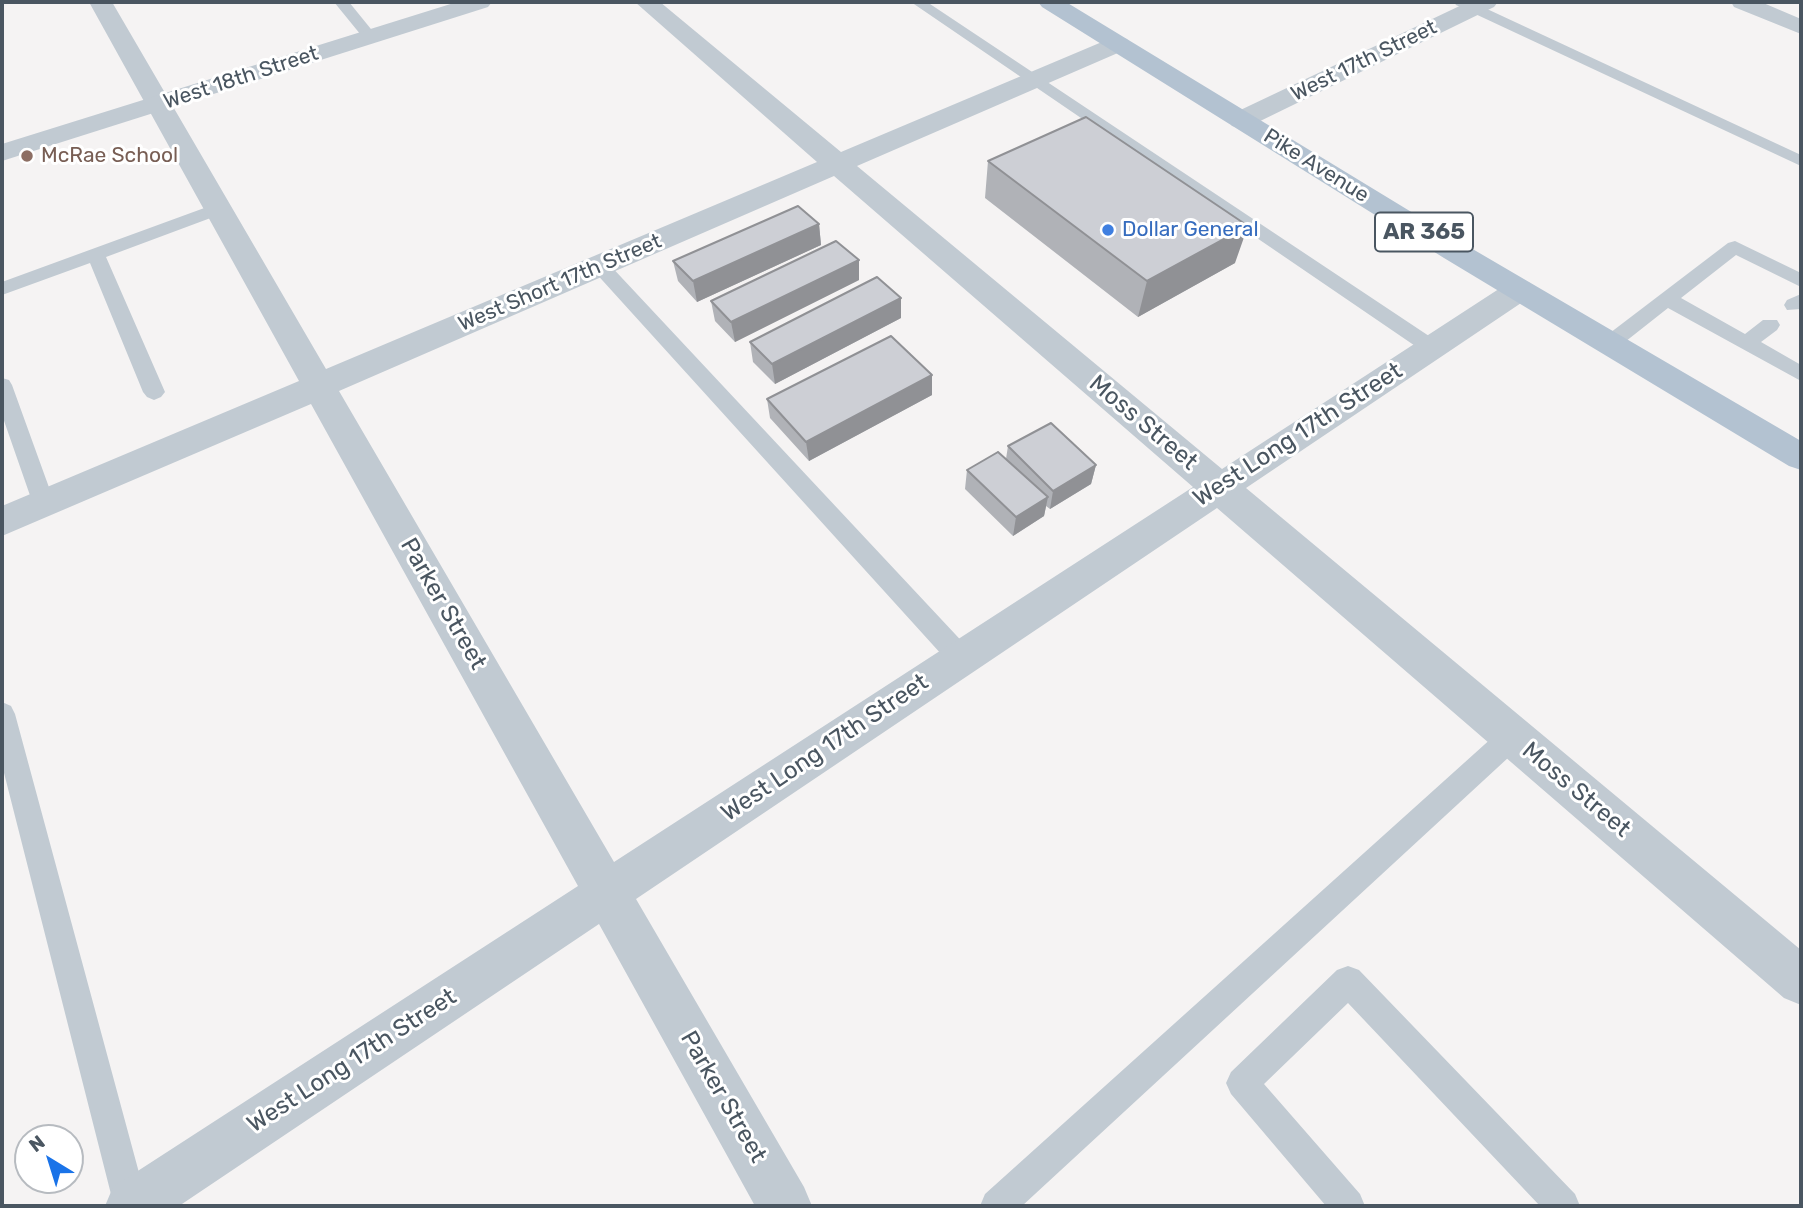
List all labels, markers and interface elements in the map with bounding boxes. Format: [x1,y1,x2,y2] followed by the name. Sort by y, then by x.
[1287,15,1441,107] street label: West 17th Street
[160,41,322,115] street label: West 18th Street
[1259,124,1373,208] street label: Pike Avenue
[41,143,178,169] place label: McRae School
[19,148,35,164] marker: McRae School
[1375,213,1473,252] road number: AR 365
[1122,217,1258,243] place label: Dollar General
[1100,222,1116,238] marker: Dollar General
[455,229,665,337] street label: West Short 17th Street
[1188,357,1408,513] street label: West Long 17th Street
[1083,369,1203,477] street label: Moss Street
[394,533,492,675] street label: Parker Street
[716,668,934,828] street label: West Long 17th Street
[1516,736,1636,844] street label: Moss Street
[242,983,462,1139] street label: West Long 17th Street
[674,1026,772,1168] street label: Parker Street
[14,1124,84,1194] north arrow
[25,1130,49,1157] text: N

